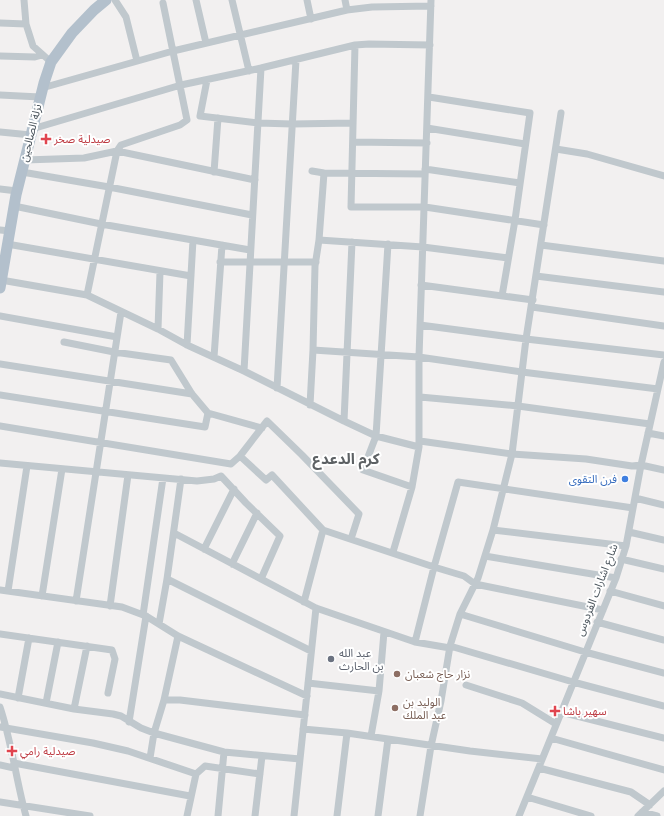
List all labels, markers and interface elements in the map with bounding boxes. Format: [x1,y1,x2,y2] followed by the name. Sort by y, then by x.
[18,103,45,163] street label: نزلة الصالحين
[53,133,110,146] place label: صيدلية صخر
[41,134,51,144] marker: صيدلية صخر
[312,450,380,470] district label: كرم الدعدع
[569,473,617,486] place label: فرن التقوى
[620,474,630,484] marker: فرن التقوى
[573,542,622,638] street label: شارع اشارات الفردوس
[339,647,384,673] place label: عبد الله بن الحارث
[326,654,336,664] marker: عبد الله بن الحارث
[405,668,470,682] place label: نزار حاج شعبان
[392,669,402,679] marker: نزار حاج شعبان
[403,696,447,722] place label: الوليد بن عبد الملك
[390,703,400,713] marker: الوليد بن عبد الملك
[563,705,607,718] place label: سهير باشا
[550,706,560,716] marker: سهير باشا
[20,745,75,760] place label: صيدلية رامي
[7,746,17,756] marker: صيدلية رامي

